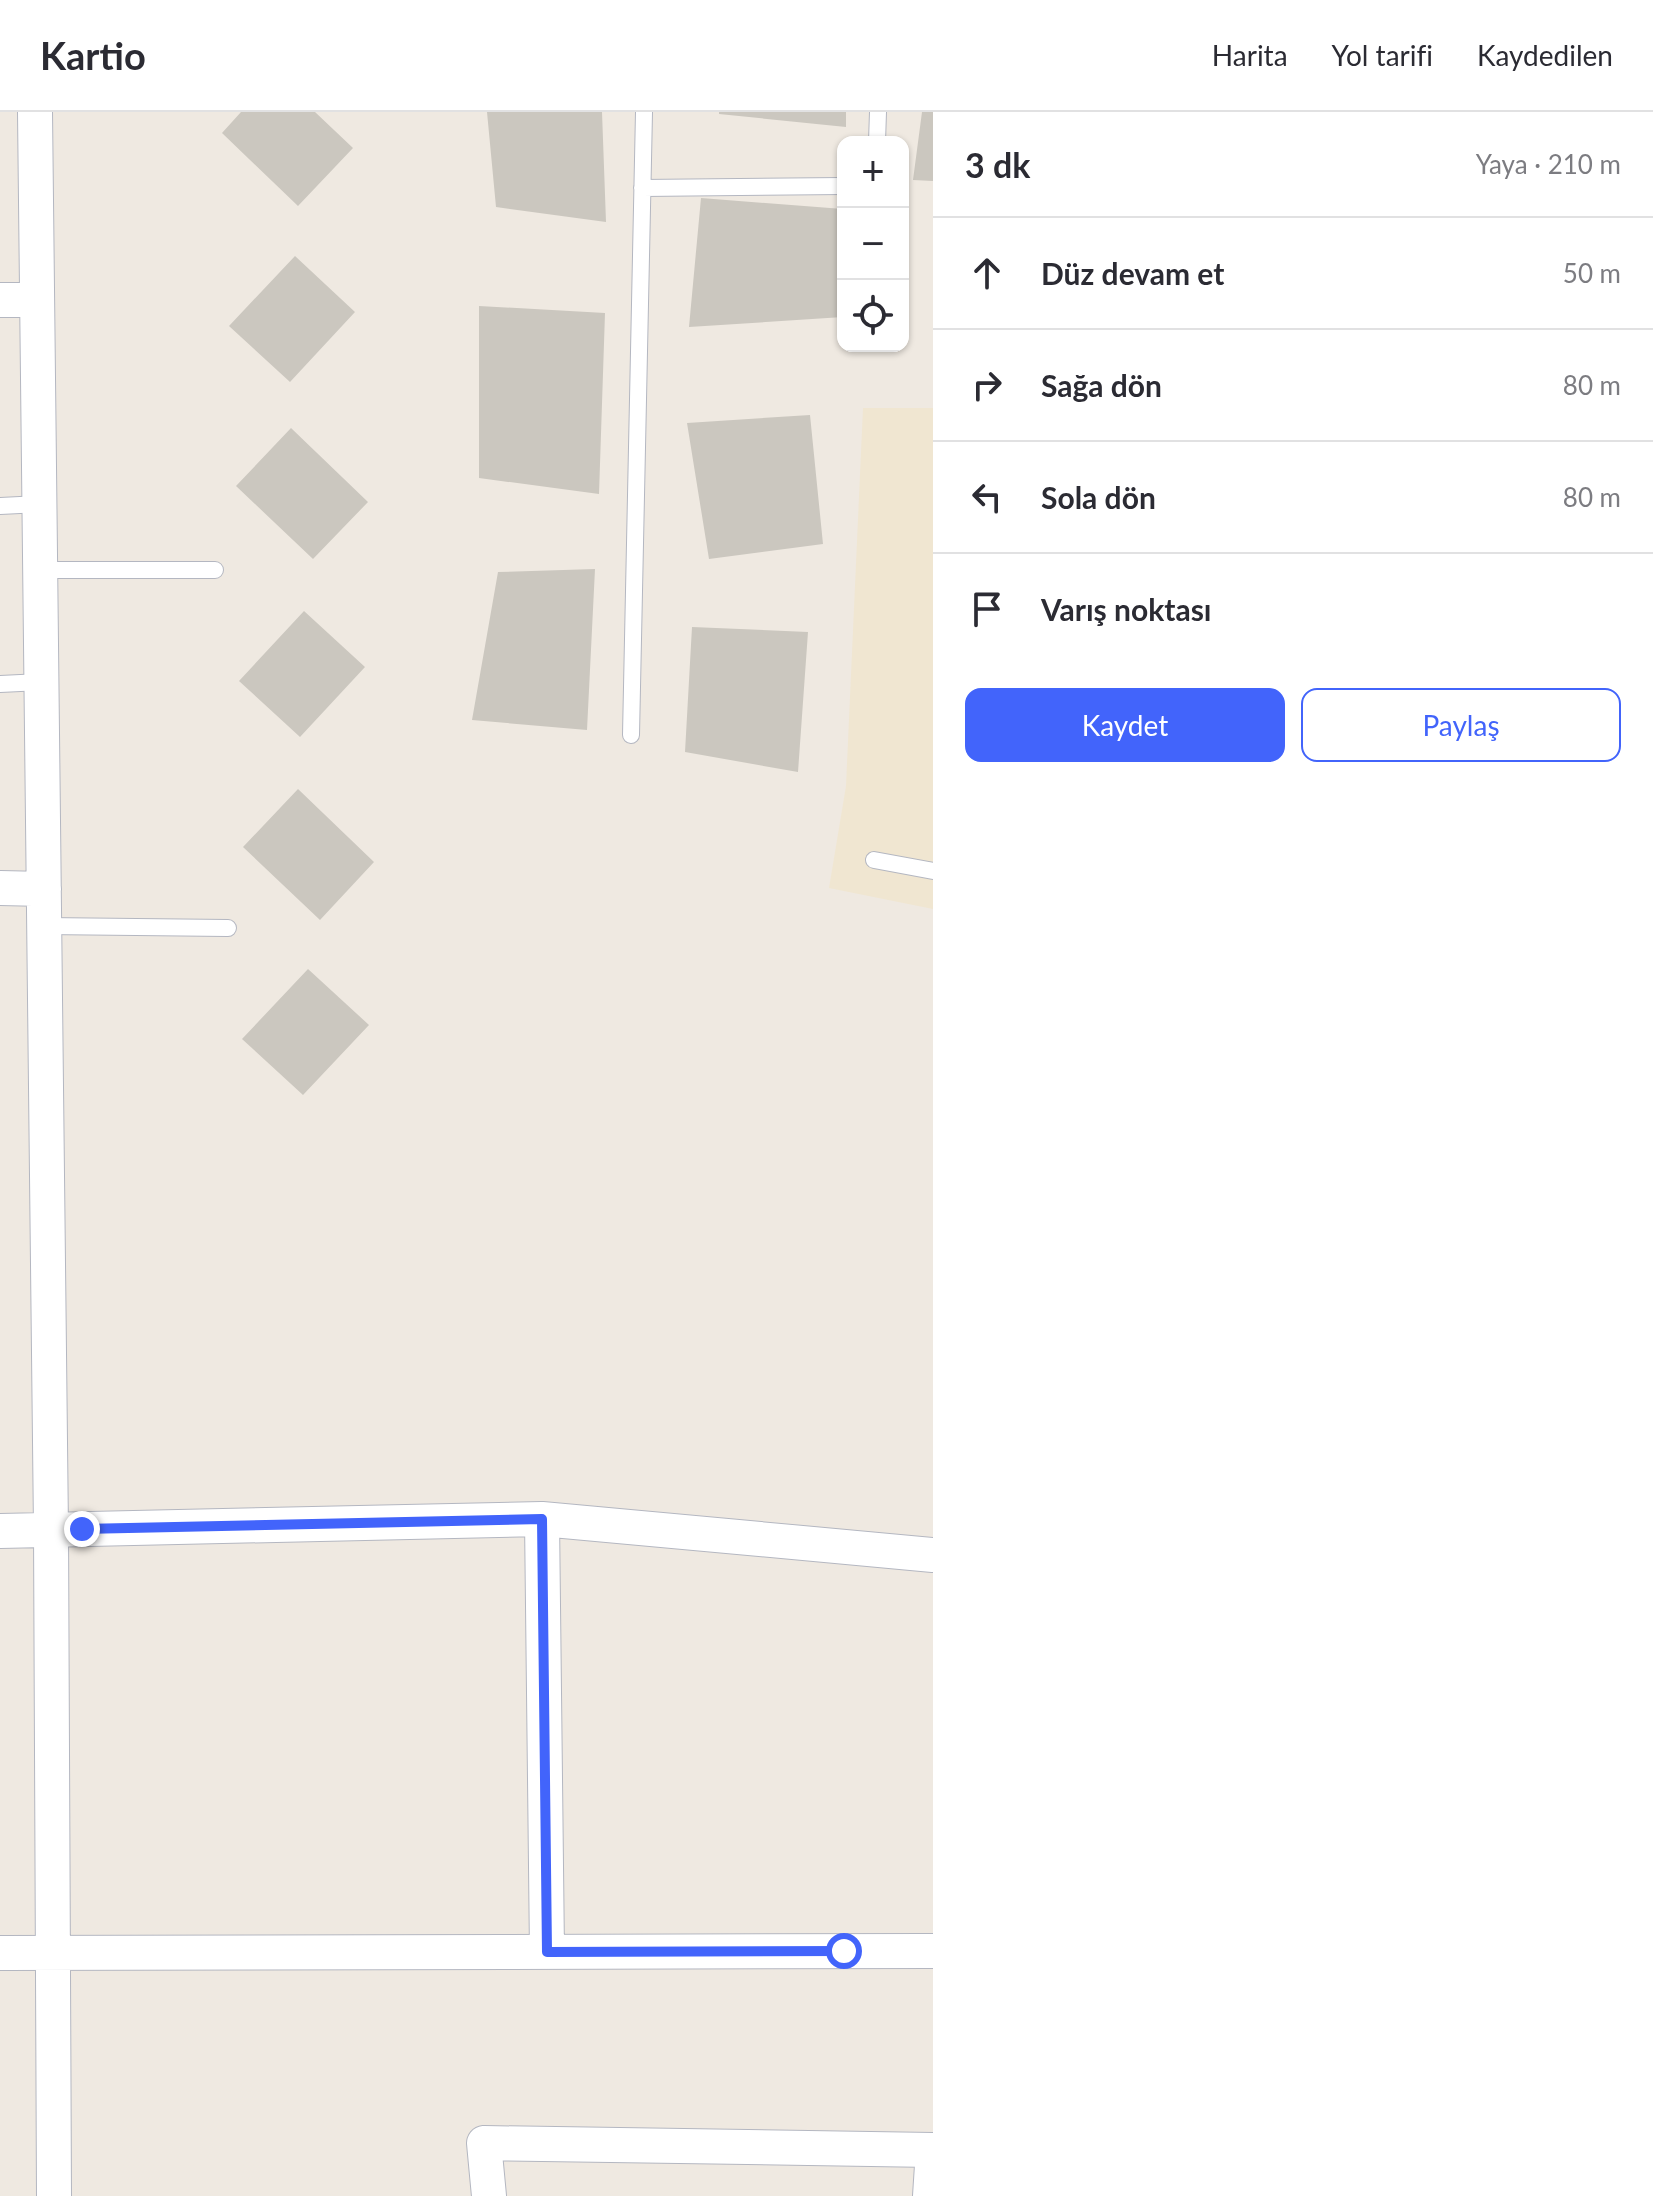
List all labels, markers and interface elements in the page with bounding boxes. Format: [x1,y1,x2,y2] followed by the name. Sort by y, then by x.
[40,32,146,78] text: Kartio
[1212,38,1288,72] text: Harita
[1332,38,1433,72] text: Yol tarifi
[1477,38,1613,72] text: Kaydedilen
[837,136,909,352] map controls
[837,136,909,208] button: +
[965,144,1030,185] text: 3 dk
[1476,148,1621,180] text: Yaya · 210 m
[837,208,909,280] button: −
[965,251,1009,295] icon: ahead
[1041,255,1224,291] text: Düz devam et
[1563,257,1621,289] text: 50 m
[837,280,909,352] button: locate
[965,363,1009,407] icon: right
[1041,367,1162,403] text: Sağa dön
[1563,369,1621,401] text: 80 m
[965,475,1009,519] icon: left
[1041,479,1156,515] text: Sola dön
[1563,481,1621,513] text: 80 m
[965,587,1009,631] icon: arrive
[1041,591,1212,627] text: Varış noktası
[965,688,1285,762] button: Kaydet
[1301,688,1621,762] button: Paylaş
[64,1511,100,1547] route end
[826,1933,862,1969] route start

